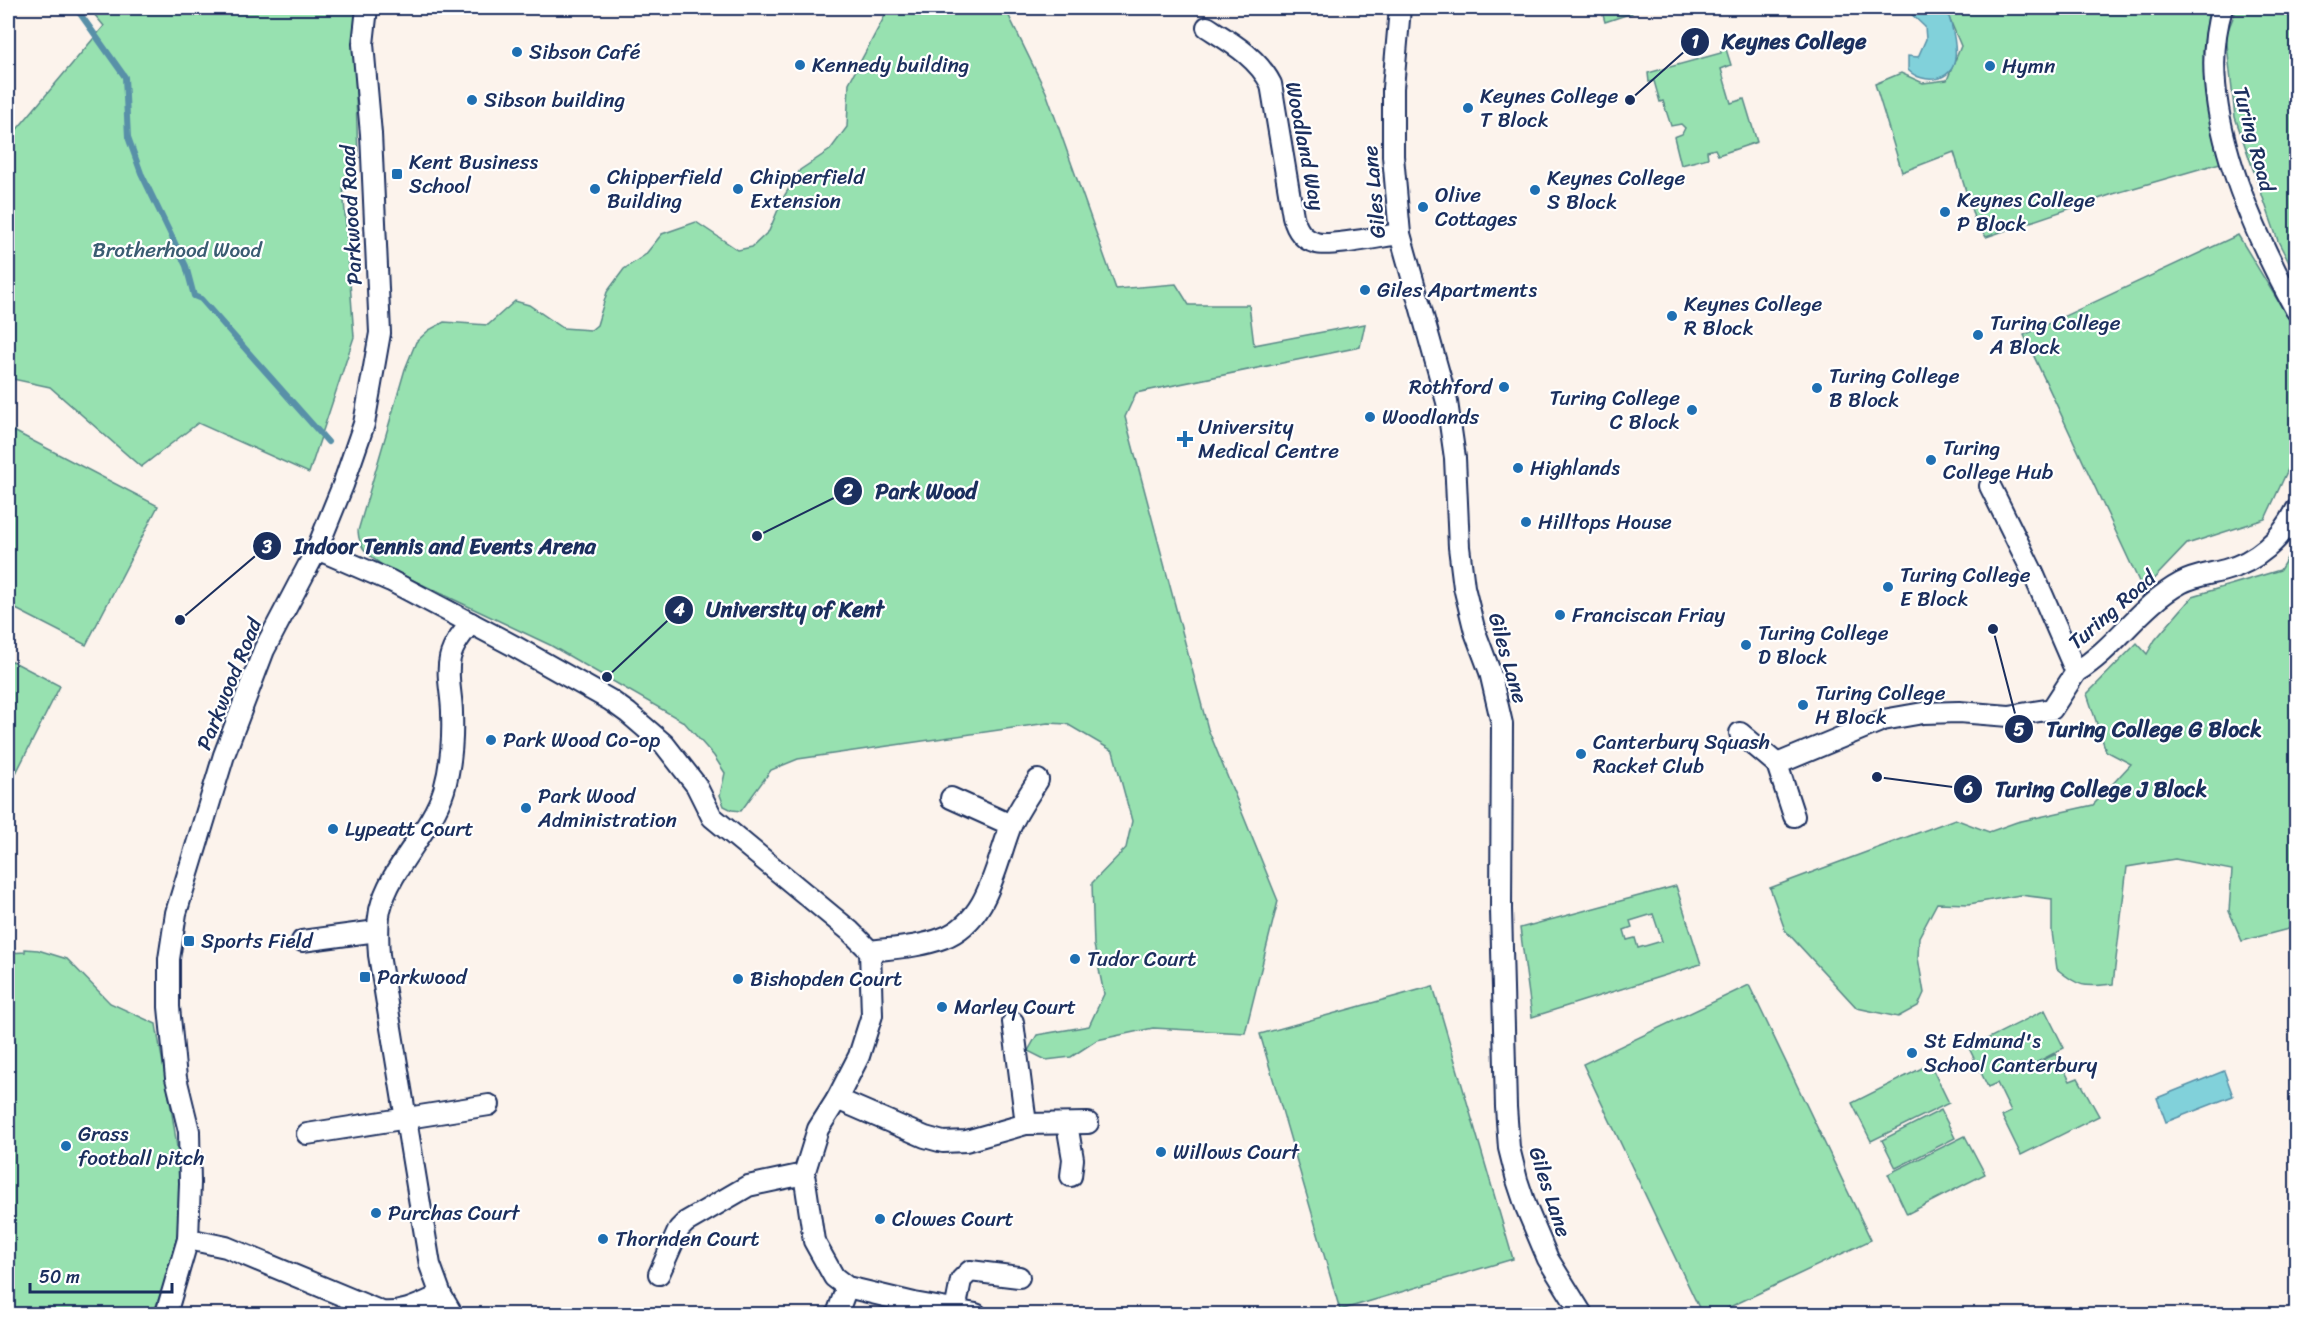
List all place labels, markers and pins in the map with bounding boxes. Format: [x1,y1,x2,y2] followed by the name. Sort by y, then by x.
[1680,22,1878,62] callout: Keynes College
[529,33,641,71] place label: Sibson Café
[510,45,524,59] marker: Sibson Café
[812,46,969,84] place label: Kennedy building
[2002,47,2055,85] place label: Hymn
[793,58,807,72] marker: Kennedy building
[1983,59,1997,73] marker: Hymn
[1480,77,1619,139] place label: Keynes College T Block
[484,81,625,119] place label: Sibson building
[465,93,479,107] marker: Sibson building
[1461,101,1475,115] marker: Keynes College T Block
[409,143,538,205] place label: Kent Business School
[607,158,723,220] place label: Chipperfield Building
[750,158,866,220] place label: Chipperfield Extension
[1547,159,1686,221] place label: Keynes College S Block
[390,167,404,181] marker: Kent Business School
[1435,176,1517,238] place label: Olive Cottages
[1957,181,2096,243] place label: Keynes College P Block
[588,182,602,196] marker: Chipperfield Building
[731,182,745,196] marker: Chipperfield Extension
[1528,183,1542,197] marker: Keynes College S Block
[1416,200,1430,214] marker: Olive Cottages
[1938,205,1952,219] marker: Keynes College P Block
[1377,271,1537,309] place label: Giles Apartments
[1358,283,1372,297] marker: Giles Apartments
[1684,285,1823,347] place label: Keynes College R Block
[1989,304,2121,366] place label: Turing College A Block
[1665,309,1679,323] marker: Keynes College R Block
[1971,328,1985,342] marker: Turing College A Block
[1829,357,1960,419] place label: Turing College B Block
[1409,368,1494,406] place label: Rothford
[1550,379,1680,441] place label: Turing College C Block
[1497,380,1511,394] marker: Rothford
[1810,381,1824,395] marker: Turing College B Block
[1382,398,1480,436] place label: Woodlands
[1685,403,1699,417] marker: Turing College C Block
[1198,408,1339,470] place label: University Medical Centre
[1363,410,1377,424] marker: Woodlands
[1943,429,2054,491] place label: Turing College Hub
[1176,430,1194,448] marker: University Medical Centre
[1530,449,1620,487] place label: Highlands
[1924,453,1938,467] marker: Turing College Hub
[1511,461,1525,475] marker: Highlands
[833,471,988,511] callout: Park Wood
[1538,503,1672,541] place label: Hilltops House
[1519,515,1533,529] marker: Hilltops House
[252,526,609,566] callout: Indoor Tennis and Events Arena
[1900,556,2031,618] place label: Turing College E Block
[1881,580,1895,594] marker: Turing College E Block
[664,590,896,630] callout: University of Kent
[1572,596,1725,634] place label: Franciscan Friay
[1553,608,1567,622] marker: Franciscan Friay
[1758,614,1889,676] place label: Turing College D Block
[1739,638,1753,652] marker: Turing College D Block
[1815,674,1946,736] place label: Turing College H Block
[1796,698,1810,712] marker: Turing College H Block
[2004,709,2273,749] callout: Turing College G Block
[503,721,660,759] place label: Park Wood Co-op
[1593,723,1770,785] place label: Canterbury Squash Racket Club
[484,733,498,747] marker: Park Wood Co-op
[1574,747,1588,761] marker: Canterbury Squash Racket Club
[1953,769,2219,809] callout: Turing College J Block
[537,777,677,839] place label: Park Wood Administration
[519,801,533,815] marker: Park Wood Administration
[345,810,473,848] place label: Lypeatt Court
[326,822,340,836] marker: Lypeatt Court
[201,922,314,960] place label: Sports Field
[182,934,196,948] marker: Sports Field
[1087,940,1196,978] place label: Tudor Court
[1068,952,1082,966] marker: Tudor Court
[377,958,469,996] place label: Parkwood
[750,960,902,998] place label: Bishopden Court
[358,970,372,984] marker: Parkwood
[731,972,745,986] marker: Bishopden Court
[954,988,1076,1026] place label: Marley Court
[935,1000,949,1014] marker: Marley Court
[1924,1022,2097,1084] place label: St Edmund's School Canterbury
[1905,1046,1919,1060] marker: St Edmund's School Canterbury
[78,1115,205,1177] place label: Grass football pitch
[1173,1133,1301,1171] place label: Willows Court
[59,1139,73,1153] marker: Grass football pitch
[1154,1145,1168,1159] marker: Willows Court
[388,1194,521,1232] place label: Purchas Court
[892,1200,1014,1238] place label: Clowes Court
[369,1206,383,1220] marker: Purchas Court
[873,1212,887,1226] marker: Clowes Court
[615,1220,760,1258] place label: Thornden Court
[596,1232,610,1246] marker: Thornden Court

